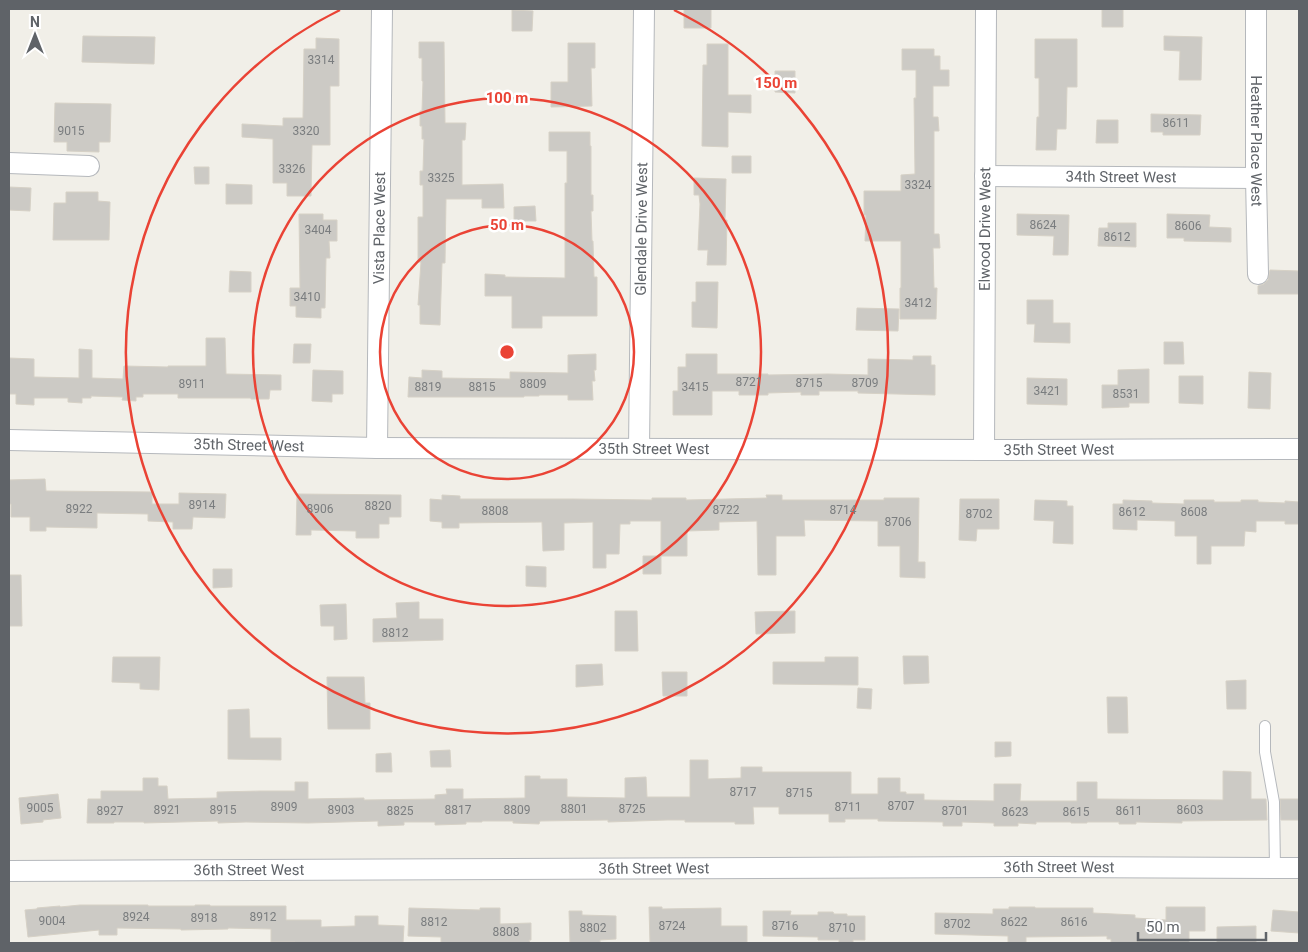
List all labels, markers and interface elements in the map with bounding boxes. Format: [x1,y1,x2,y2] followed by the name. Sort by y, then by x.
[10,10,60,60] north arrow
[30,14,40,30] text: N
[308,53,335,67] house number: 3314
[755,74,797,92] text: 150 m
[1247,75,1266,207] street label: Heather Place West
[486,89,528,107] text: 100 m
[1163,116,1189,130] house number: 8611
[58,124,85,138] house number: 9015
[293,124,320,138] house number: 3320
[279,162,306,176] house number: 3326
[632,162,651,296] street label: Glendale Drive West
[976,167,994,291] street label: Elwood Drive West
[1065,168,1177,186] street label: 34th Street West
[428,171,455,185] house number: 3325
[370,172,389,284] street label: Vista Place West
[905,178,932,192] house number: 3324
[490,216,524,234] text: 50 m
[1030,218,1057,232] house number: 8624
[1175,219,1202,233] house number: 8606
[305,223,332,237] house number: 3404
[1104,230,1131,244] house number: 8612
[294,290,321,304] house number: 3410
[905,296,932,310] house number: 3412
[498,343,516,361] centre of rings
[736,375,762,389] house number: 8721
[796,376,823,390] house number: 8715
[852,376,878,390] house number: 8709
[179,377,205,391] house number: 8911
[520,377,546,391] house number: 8809
[415,380,441,394] house number: 8819
[469,380,496,394] house number: 8815
[682,380,709,394] house number: 3415
[1034,384,1060,398] house number: 3421
[1113,387,1139,401] house number: 8531
[193,435,305,455] street label: 35th Street West
[598,440,709,458] street label: 35th Street West
[1003,441,1114,459] street label: 35th Street West
[189,498,216,512] house number: 8914
[365,499,392,513] house number: 8820
[66,502,93,516] house number: 8922
[307,502,334,516] house number: 8906
[713,503,740,517] house number: 8722
[830,503,857,517] house number: 8714
[482,504,509,518] house number: 8808
[1119,505,1146,519] house number: 8612
[1181,505,1208,519] house number: 8608
[966,507,993,521] house number: 8702
[885,515,912,529] house number: 8706
[382,626,409,640] house number: 8812
[730,785,757,799] house number: 8717
[786,786,813,800] house number: 8715
[888,799,915,813] house number: 8707
[271,800,297,814] house number: 8909
[835,800,861,814] house number: 8711
[27,801,54,815] house number: 9005
[561,802,587,816] house number: 8801
[619,802,646,816] house number: 8725
[154,803,180,817] house number: 8921
[210,803,237,817] house number: 8915
[328,803,354,817] house number: 8903
[445,803,472,817] house number: 8817
[504,803,530,817] house number: 8809
[1177,803,1203,817] house number: 8603
[97,804,124,818] house number: 8927
[387,804,414,818] house number: 8825
[942,804,968,818] house number: 8701
[1116,804,1142,818] house number: 8611
[1002,805,1028,819] house number: 8623
[1063,805,1090,819] house number: 8615
[1004,858,1115,876] street label: 36th Street West
[599,859,710,878] street label: 36th Street West
[194,861,305,879] street label: 36th Street West
[123,910,150,924] house number: 8924
[250,910,277,924] house number: 8912
[1138,910,1266,942] scale bar
[191,911,218,925] house number: 8918
[39,914,66,928] house number: 9004
[421,915,448,929] house number: 8812
[1001,915,1028,929] house number: 8622
[1061,915,1088,929] house number: 8616
[944,917,971,931] house number: 8702
[1146,918,1180,936] text: 50 m
[659,919,686,933] house number: 8724
[772,919,799,933] house number: 8716
[580,921,607,935] house number: 8802
[829,921,856,935] house number: 8710
[493,925,520,939] house number: 8808

